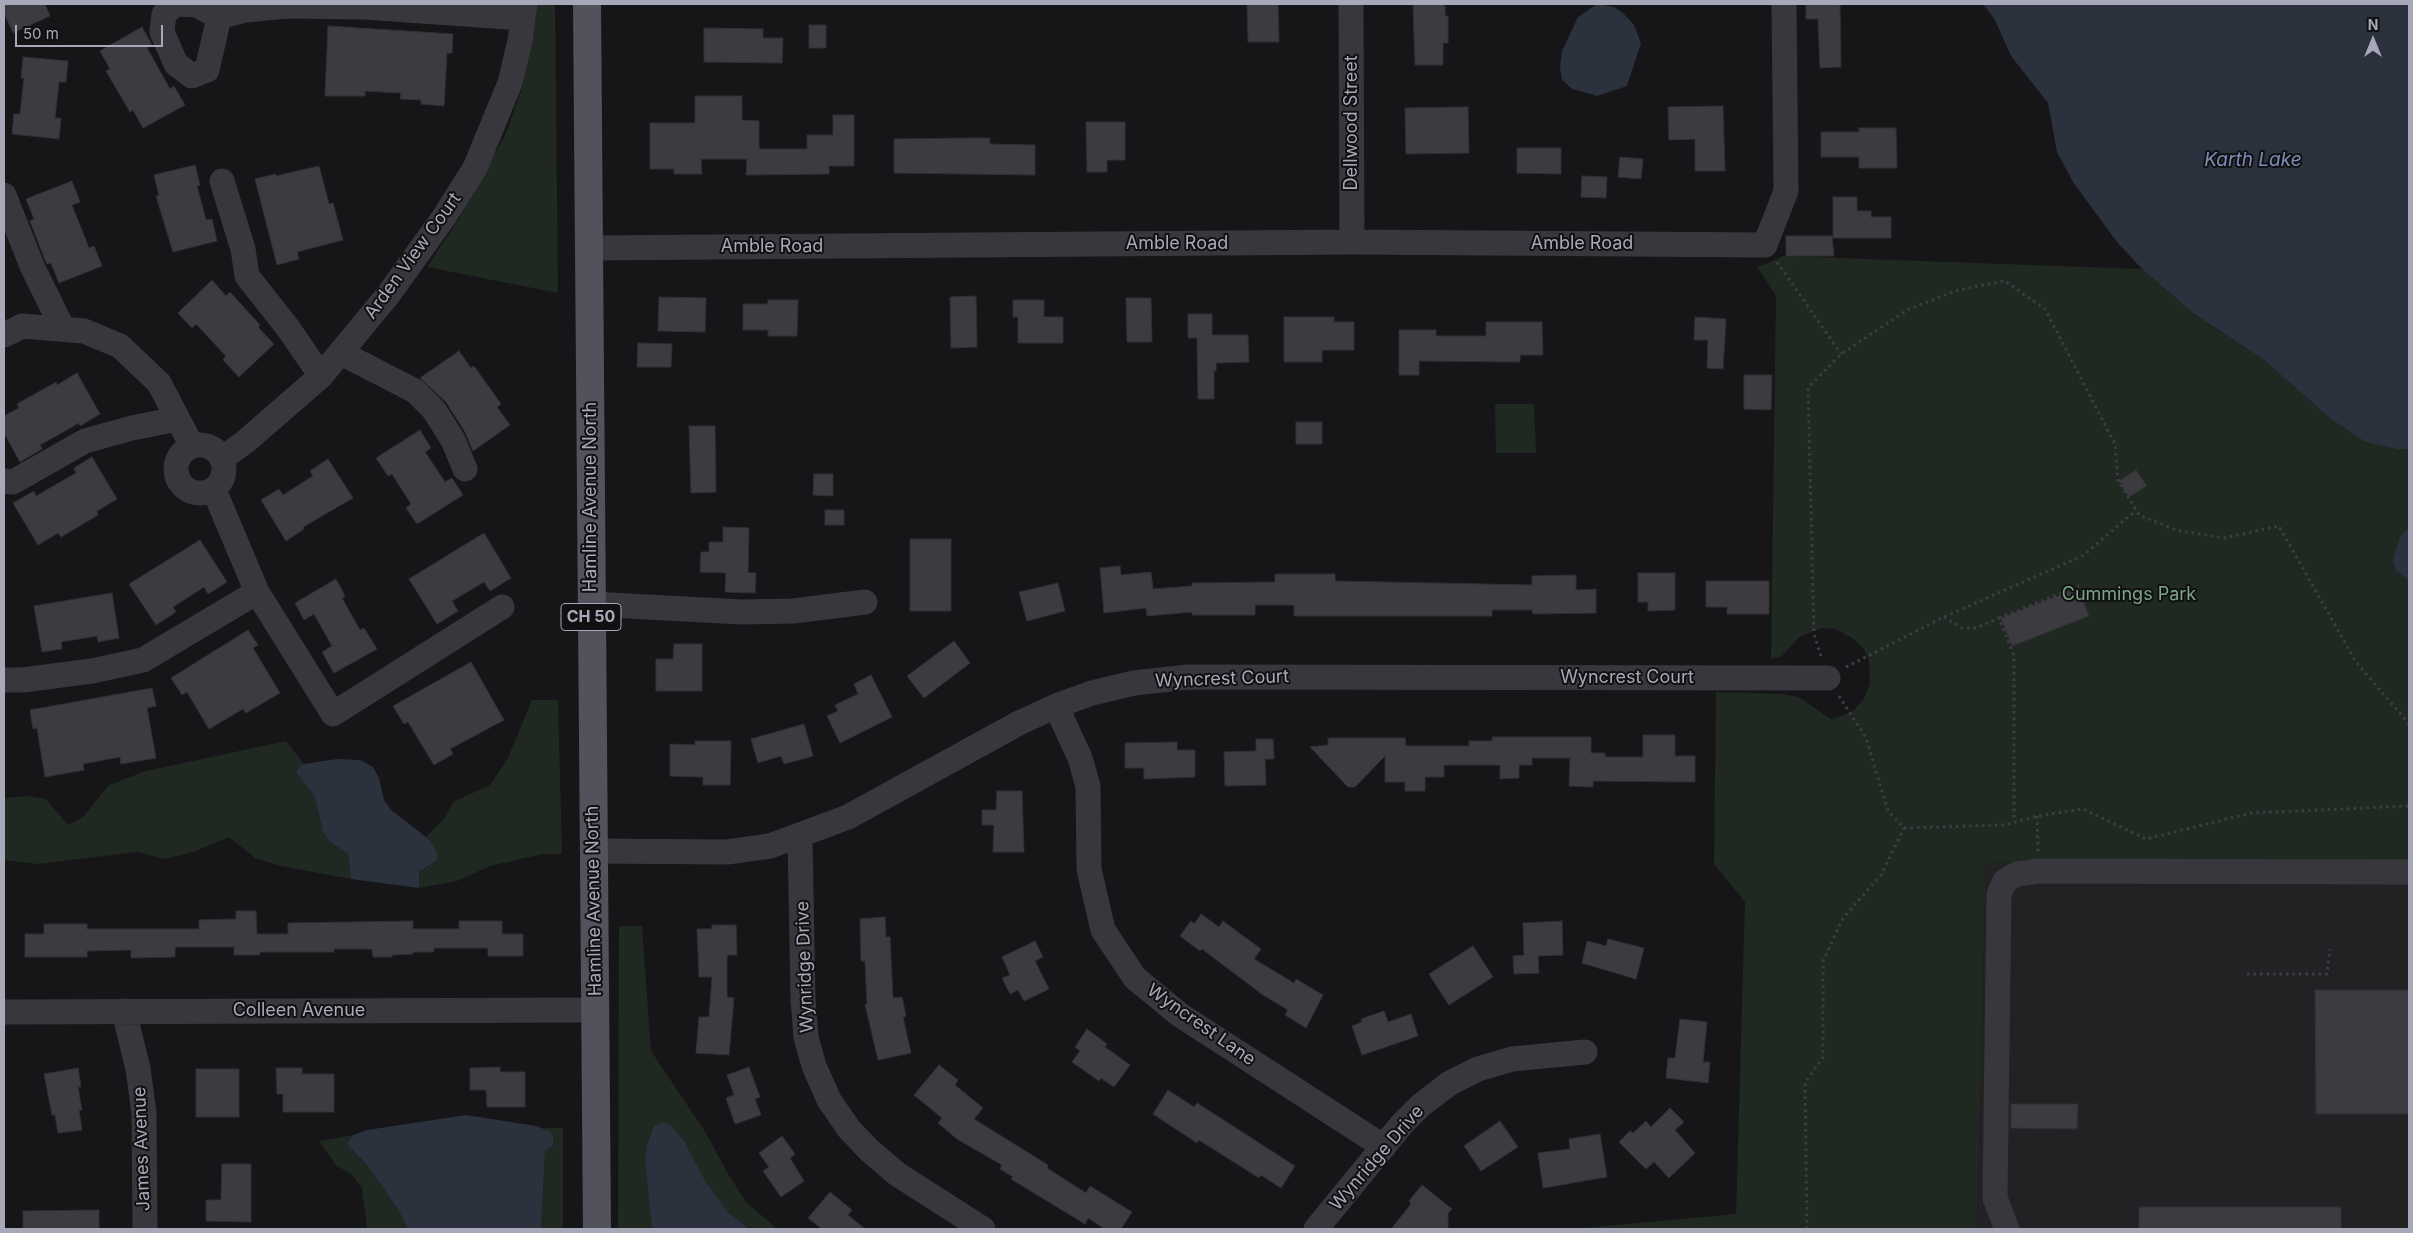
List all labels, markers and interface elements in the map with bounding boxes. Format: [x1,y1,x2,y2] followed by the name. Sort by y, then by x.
[18,15,165,47] scale bar
[2348,15,2398,65] north arrow
[2368,16,2378,33] text: N
[23,24,59,43] text: 50 m
[1341,55,1363,191] street label: Dellwood Street
[2204,149,2302,171] water label: Karth Lake
[360,189,466,323] street label: Arden View Court
[1126,233,1228,255] street label: Amble Road
[1531,233,1633,255] street label: Amble Road
[721,236,823,258] street label: Amble Road
[580,402,602,592] street label: Hamline Avenue North
[2062,584,2196,606] park label: Cummings Park
[561,604,621,630] road number: CH 50
[1155,666,1289,692] street label: Wyncrest Court
[1560,667,1694,689] street label: Wyncrest Court
[582,806,606,996] street label: Hamline Avenue North
[792,901,818,1033] street label: Wynridge Drive
[1143,980,1259,1070] street label: Wyncrest Lane
[233,1000,365,1022] street label: Colleen Avenue
[129,1086,155,1212] street label: James Avenue
[1325,1101,1429,1215] street label: Wynridge Drive

